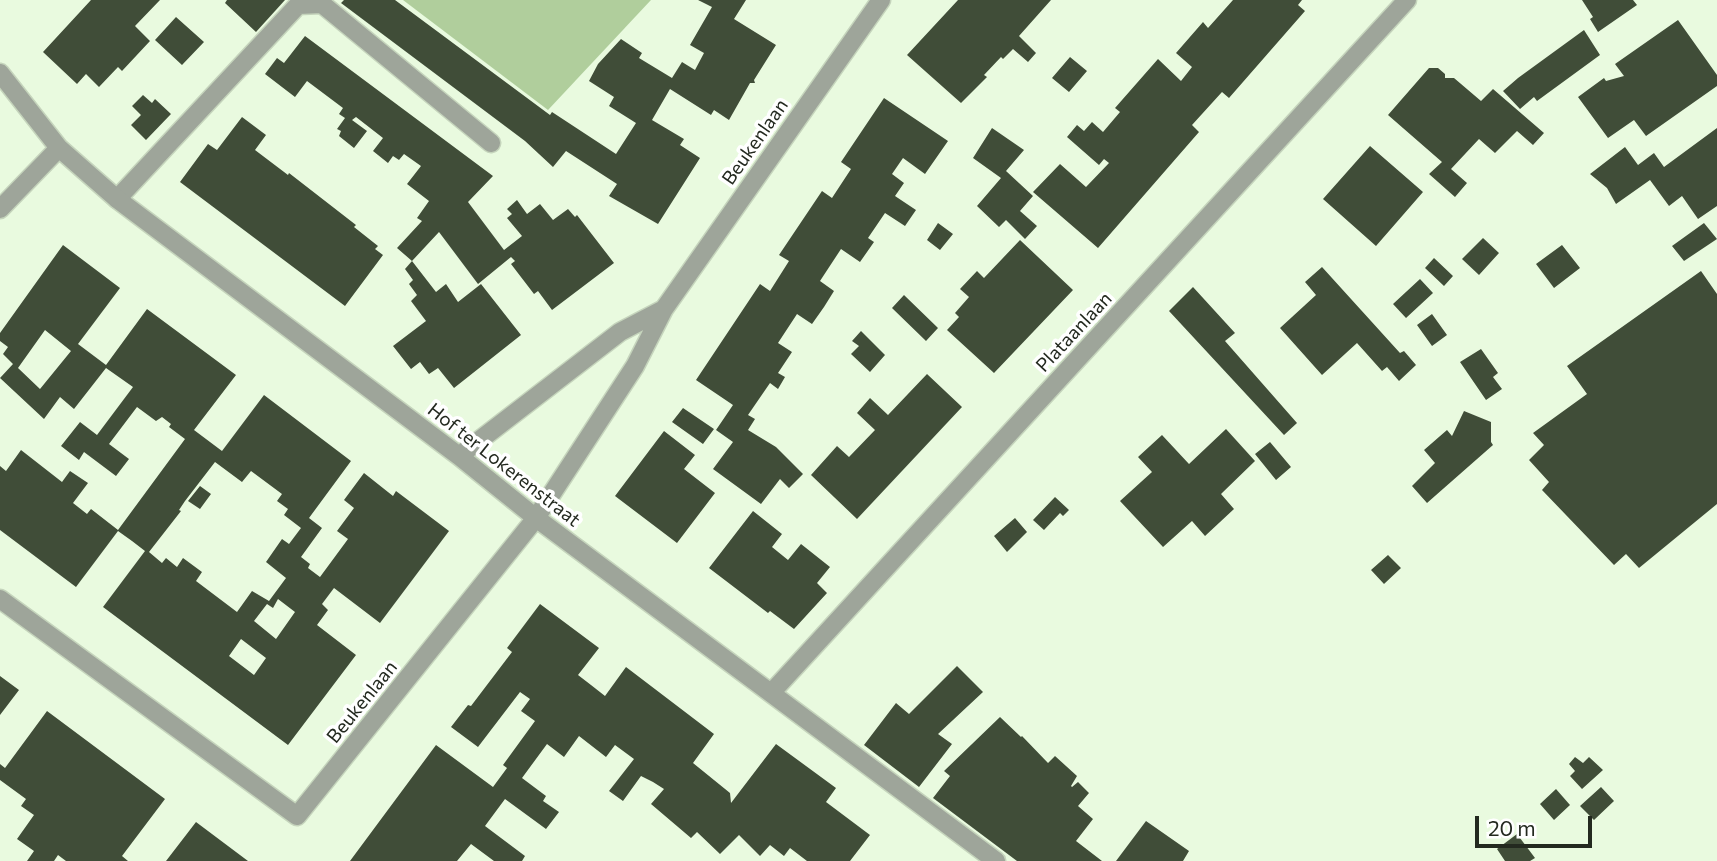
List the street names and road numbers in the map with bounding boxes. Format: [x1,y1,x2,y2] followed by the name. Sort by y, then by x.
[717,95,793,189] street label: Beukenlaan
[1031,287,1117,377] street label: Plataanlaan
[423,398,585,532] street label: Hof ter Lokerenstraat
[322,656,402,748] street label: Beukenlaan

